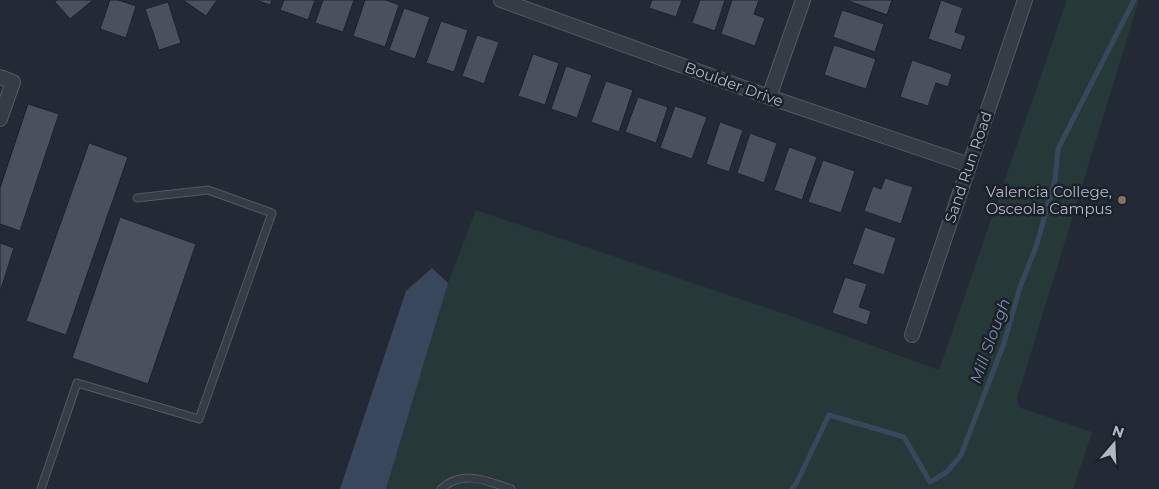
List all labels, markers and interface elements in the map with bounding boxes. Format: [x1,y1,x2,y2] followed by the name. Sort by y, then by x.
[682,57,786,111] street label: Boulder Drive
[940,109,996,225] street label: Sand Run Road
[986,182,1112,218] place label: Valencia College, Osceola Campus
[1116,194,1128,206] marker: Valencia College, Osceola Campus
[966,296,1014,386] water label: Mill Slough
[1089,419,1139,469] north arrow
[1110,421,1127,442] text: N

